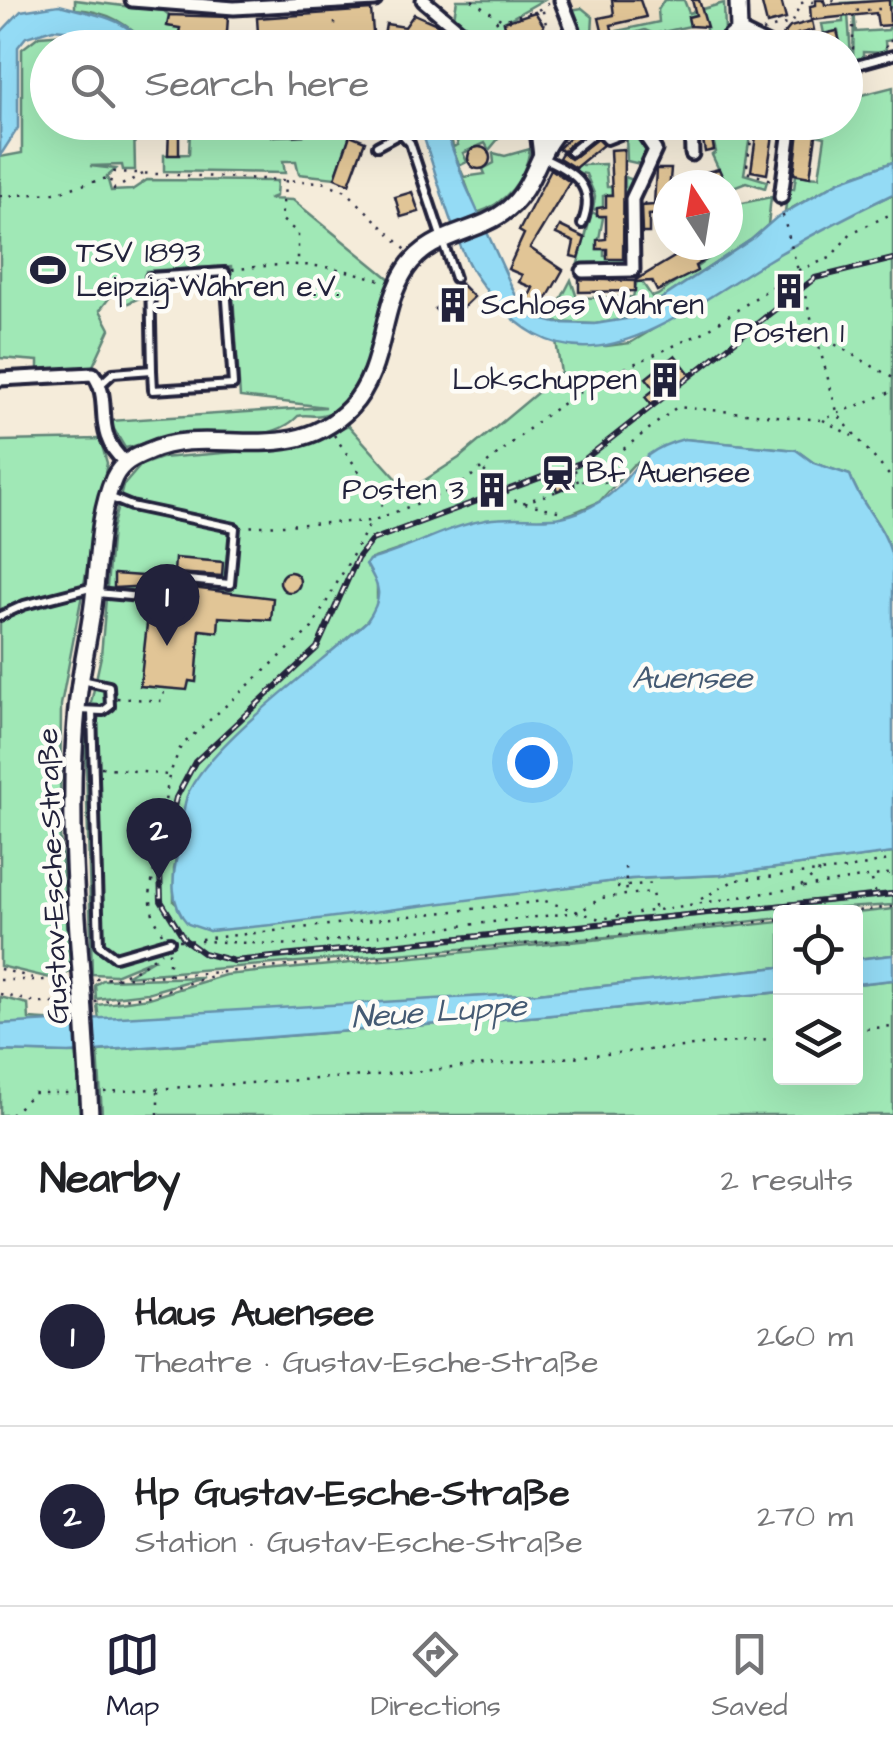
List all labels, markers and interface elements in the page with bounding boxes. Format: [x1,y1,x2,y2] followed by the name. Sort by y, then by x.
[30,30,863,140] search box
[65,58,120,113] icon: search
[145,59,369,111] text: Search here
[653,170,743,260] north arrow
[76,232,340,309] place label: TSV 1893 Leipzig-Wahren e.V.
[29,251,67,289] sports icon: TSV 1893 Leipzig-Wahren e.V.
[770,272,808,310] building icon: Posten 1
[481,284,704,326] place label: Schloss Wahren
[434,286,472,324] building icon: Schloss Wahren
[734,312,844,354] place label: Posten 1
[452,359,637,401] place label: Lokschuppen
[646,361,684,399] building icon: Lokschuppen
[586,452,750,494] place label: Bf Auensee
[539,454,577,492] station icon: Bf Auensee
[342,469,464,511] place label: Posten 3
[473,471,511,509] building icon: Posten 3
[134,564,200,646] pin: 1
[632,656,754,701] water label: Auensee
[27,727,79,1025] street label: Gustav-Esche-Straße
[507,737,558,788] your location
[126,798,192,880] pin: 2
[773,905,863,1085] map controls
[773,905,863,995] button: locate
[350,983,530,1041] water label: Neue Luppe
[773,995,863,1085] button: layers
[40,1151,180,1209] text: Nearby
[721,1158,853,1203] text: 2 results
[135,1288,374,1340] text: Haus Auensee
[70,1314,75,1359] text: 1
[757,1314,853,1359] text: 260 m
[135,1340,598,1385] text: Theatre · Gustav-Esche-Straße
[135,1468,570,1520] text: Hp Gustav-Esche-Straße
[63,1494,82,1539] text: 2
[757,1494,853,1539] text: 270 m
[135,1520,583,1565] text: Station · Gustav-Esche-Straße
[105,1627,160,1726] tab: Map
[371,1627,501,1726] tab: Directions
[711,1627,788,1726] tab: Saved

